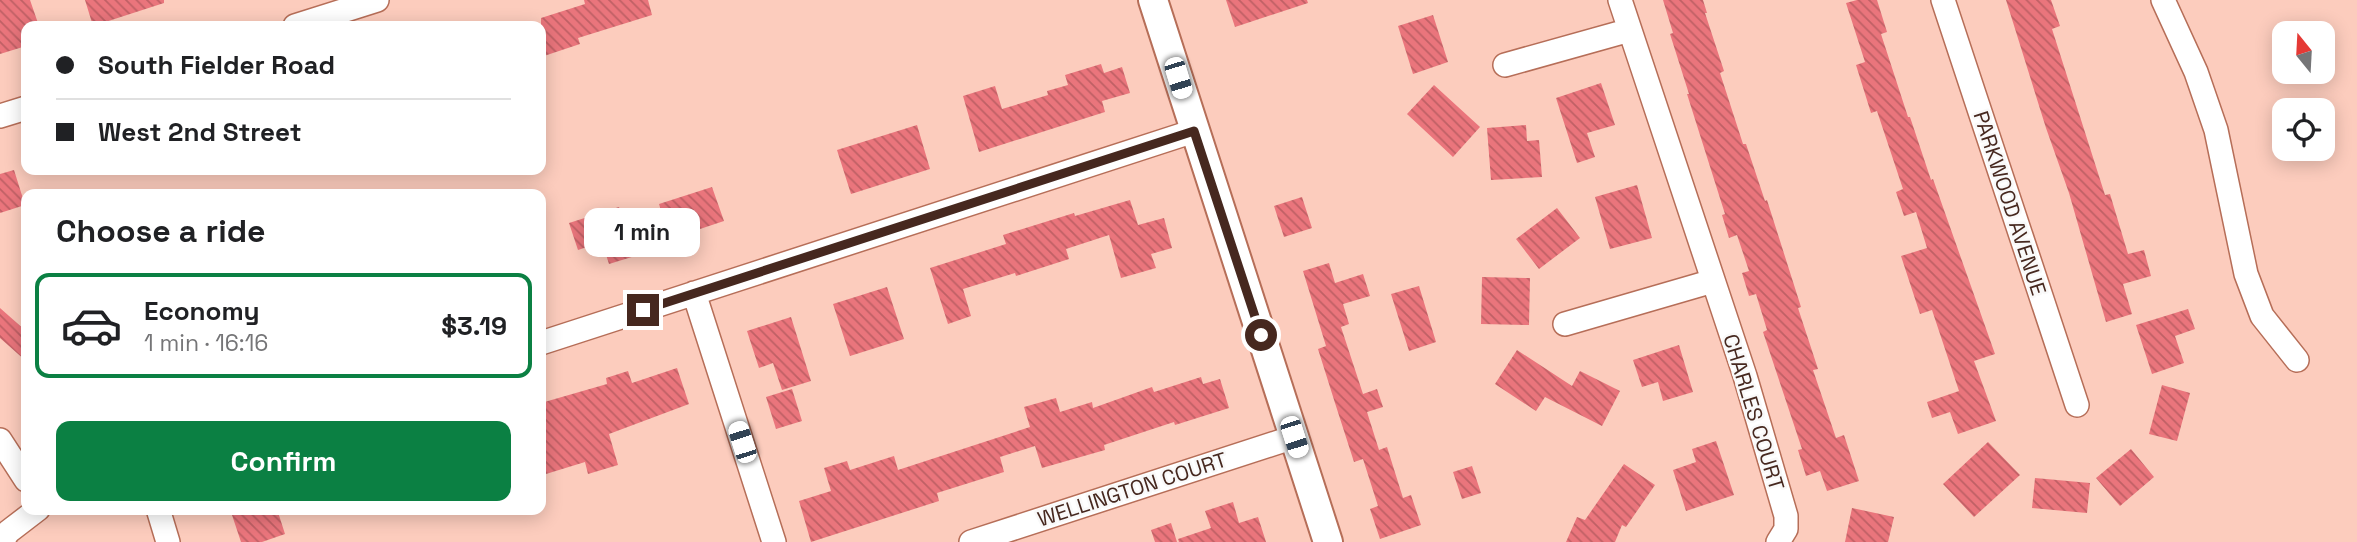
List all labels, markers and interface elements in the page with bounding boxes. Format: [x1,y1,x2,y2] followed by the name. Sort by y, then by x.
[2272,21,2334,84] north arrow
[2272,21,2335,161] map controls
[98,48,335,82] text: South Fielder Road
[1162,55,1195,101] car
[2272,98,2335,161] button: locate
[1967,107,2053,299] street label: PARKWOOD AVENUE
[98,115,302,149] text: West 2nd Street
[585,208,701,258] callout: 1 min
[56,211,266,251] text: Choose a ride
[614,217,670,247] text: 1 min
[60,294,123,357] icon: car
[144,294,260,328] text: Economy
[627,294,659,326] route end
[441,309,507,343] text: $3.19
[1245,319,1277,351] route start
[144,328,268,358] text: 1 min · 16:16
[1717,330,1791,494] street label: CHARLES COURT
[1278,414,1311,460] car
[726,419,759,465] car
[56,421,511,501] button: Confirm
[1034,446,1230,532] street label: WELLINGTON COURT

